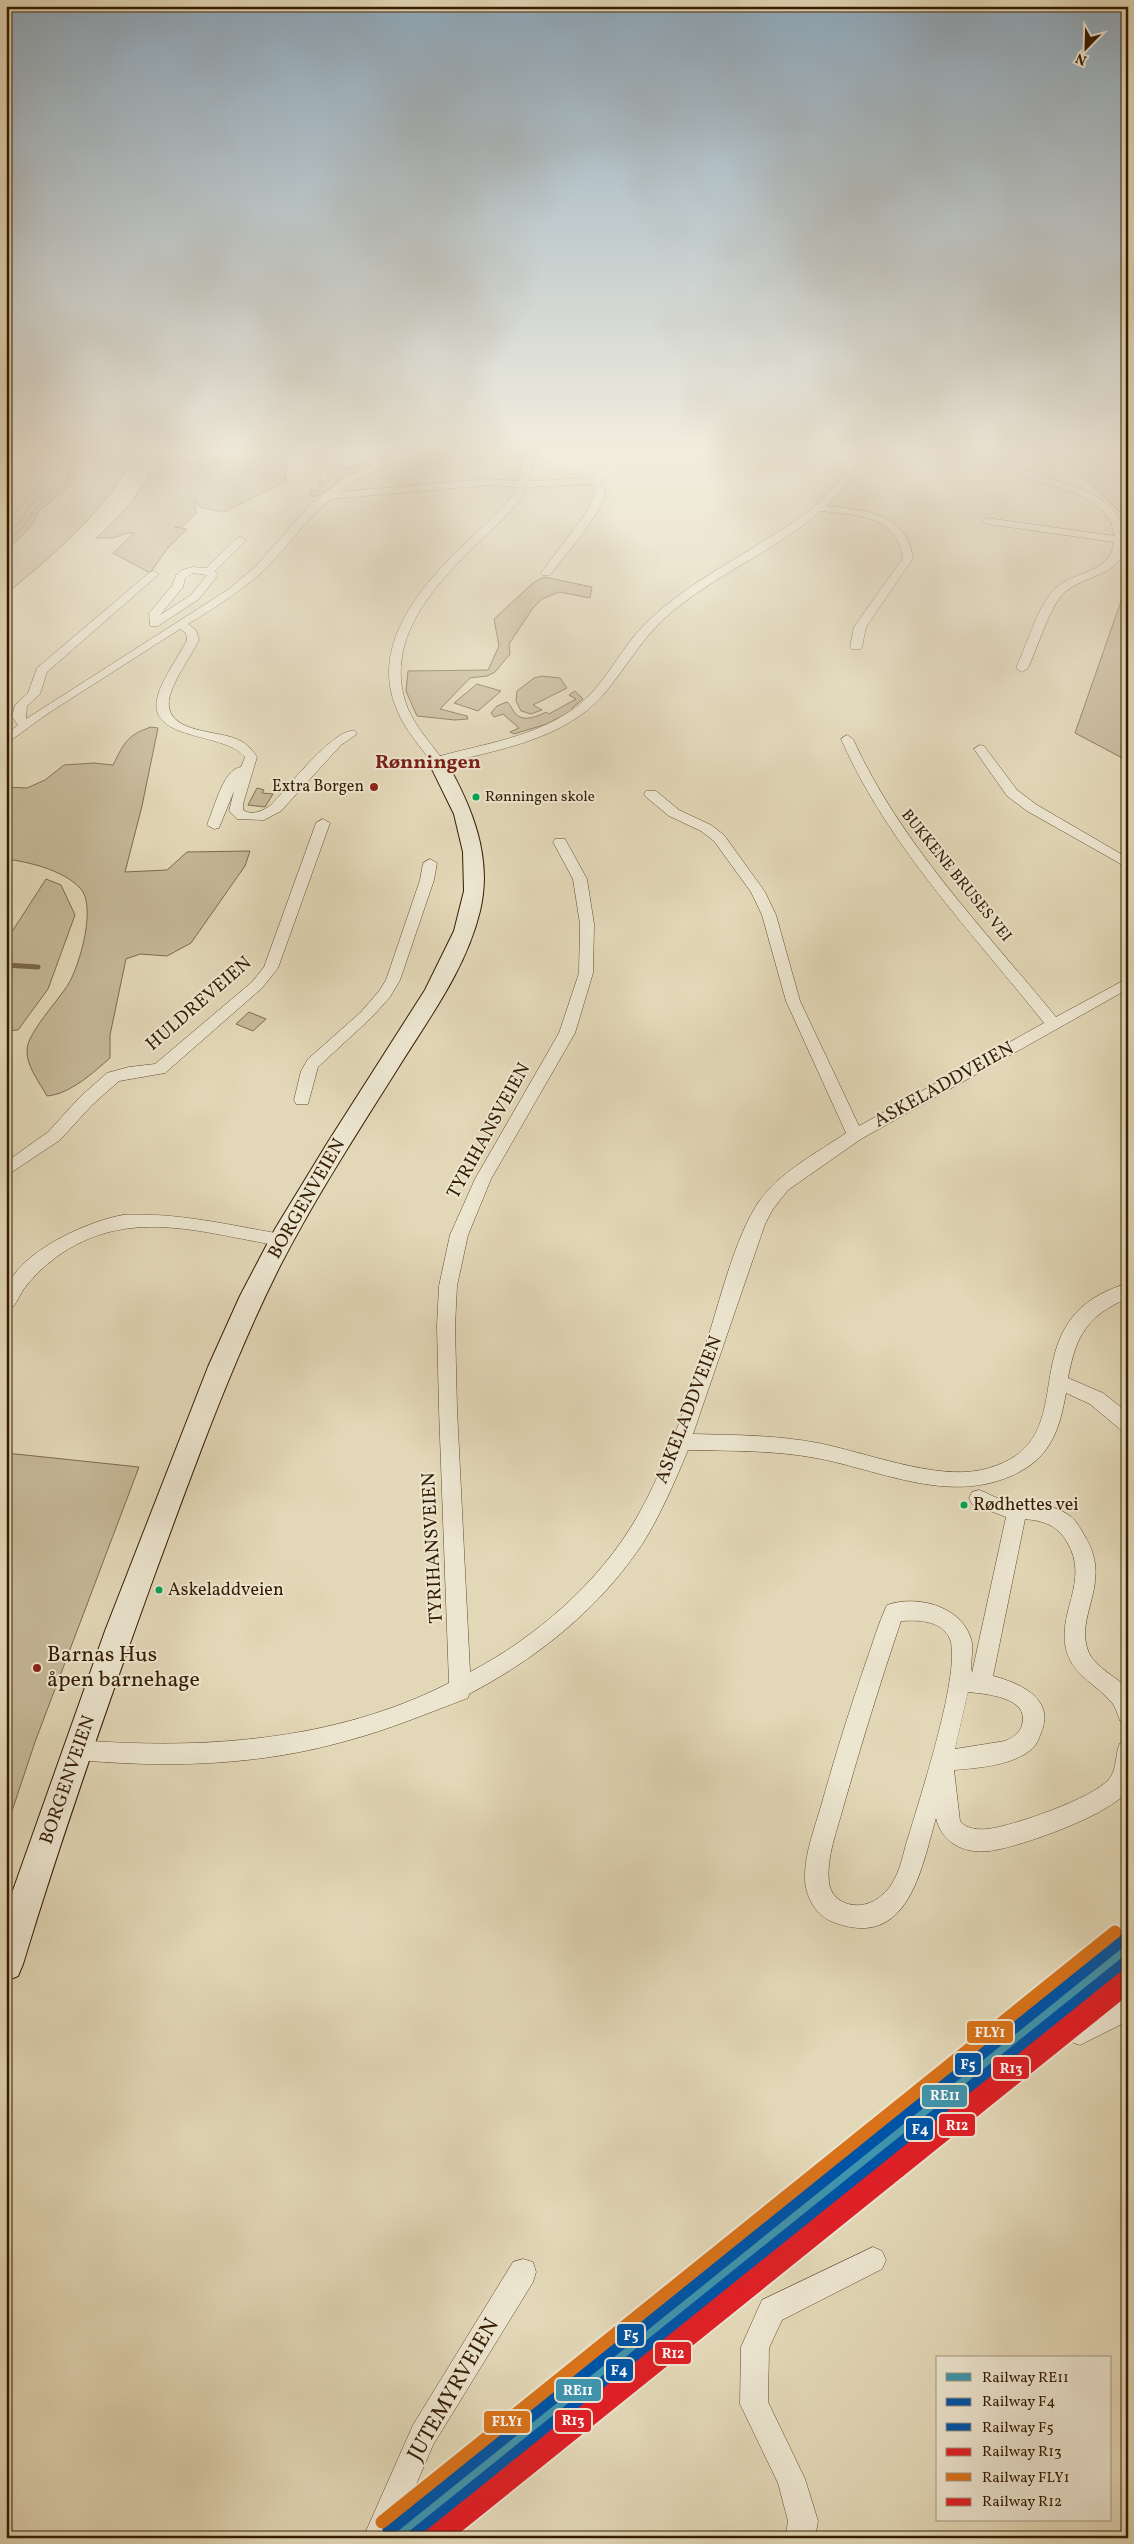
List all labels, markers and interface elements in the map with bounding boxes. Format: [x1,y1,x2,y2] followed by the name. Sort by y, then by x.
[1062,22,1112,72] north arrow
[1073,48,1090,69] text: N
[375,749,481,777] district label: Rønningen
[272,776,364,798] place label: Extra Borgen
[368,781,380,793] marker: Extra Borgen
[485,787,595,808] place label: Rønningen skole
[471,792,481,802] marker: Rønningen skole
[896,805,1016,947] street label: BUKKENE BRUSES VEI
[141,951,257,1057] street label: HULDREVEIEN
[869,1036,1019,1134] street label: ASKELADDVEIEN
[441,1058,537,1204] street label: TYRIHANSVEIEN
[262,1134,352,1264] street label: BORGENVEIEN
[649,1332,729,1488] street label: ASKELADDVEIEN
[416,1472,450,1624] street label: TYRIHANSVEIEN
[973,1493,1079,1518] place label: Rødhettes vei
[959,1500,969,1510] marker: Rødhettes vei
[168,1578,284,1603] place label: Askeladdveien
[154,1585,164,1595] marker: Askeladdveien
[47,1640,200,1696] place label: Barnas Hus åpen barnehage
[31,1662,43,1674] marker: Barnas Hus åpen barnehage
[34,1712,102,1848] street label: BORGENVEIEN
[966,2020,1014,2044] line badge: FLY1
[975,2024,1005,2043] text: FLY1
[954,2052,982,2076] line badge: F5
[961,2056,976,2075] text: F5
[992,2056,1030,2080] line badge: R13
[1000,2060,1022,2079] text: R13
[921,2084,968,2108] line badge: RE11
[930,2087,960,2106] text: RE11
[938,2113,976,2137] line badge: R12
[905,2117,934,2141] line badge: F4
[946,2117,968,2136] text: R12
[912,2121,929,2140] text: F4
[400,2313,508,2467] street label: JUTEMYRVEIEN
[616,2323,645,2347] line badge: F5
[624,2327,639,2346] text: F5
[654,2341,692,2365] line badge: R12
[662,2345,684,2364] text: R12
[936,2356,1112,2522] legend
[605,2358,634,2382] line badge: F4
[611,2362,628,2381] text: F4
[982,2368,1069,2389] text: Railway RE11
[555,2378,602,2402] line badge: RE11
[563,2382,593,2401] text: RE11
[982,2392,1055,2413] text: Railway F4
[554,2409,592,2433] line badge: R13
[483,2410,531,2434] line badge: FLY1
[562,2412,584,2431] text: R13
[492,2413,522,2432] text: FLY1
[982,2418,1054,2439] text: Railway F5
[982,2442,1062,2463] text: Railway R13
[982,2468,1070,2489] text: Railway FLY1
[982,2492,1062,2513] text: Railway R12

